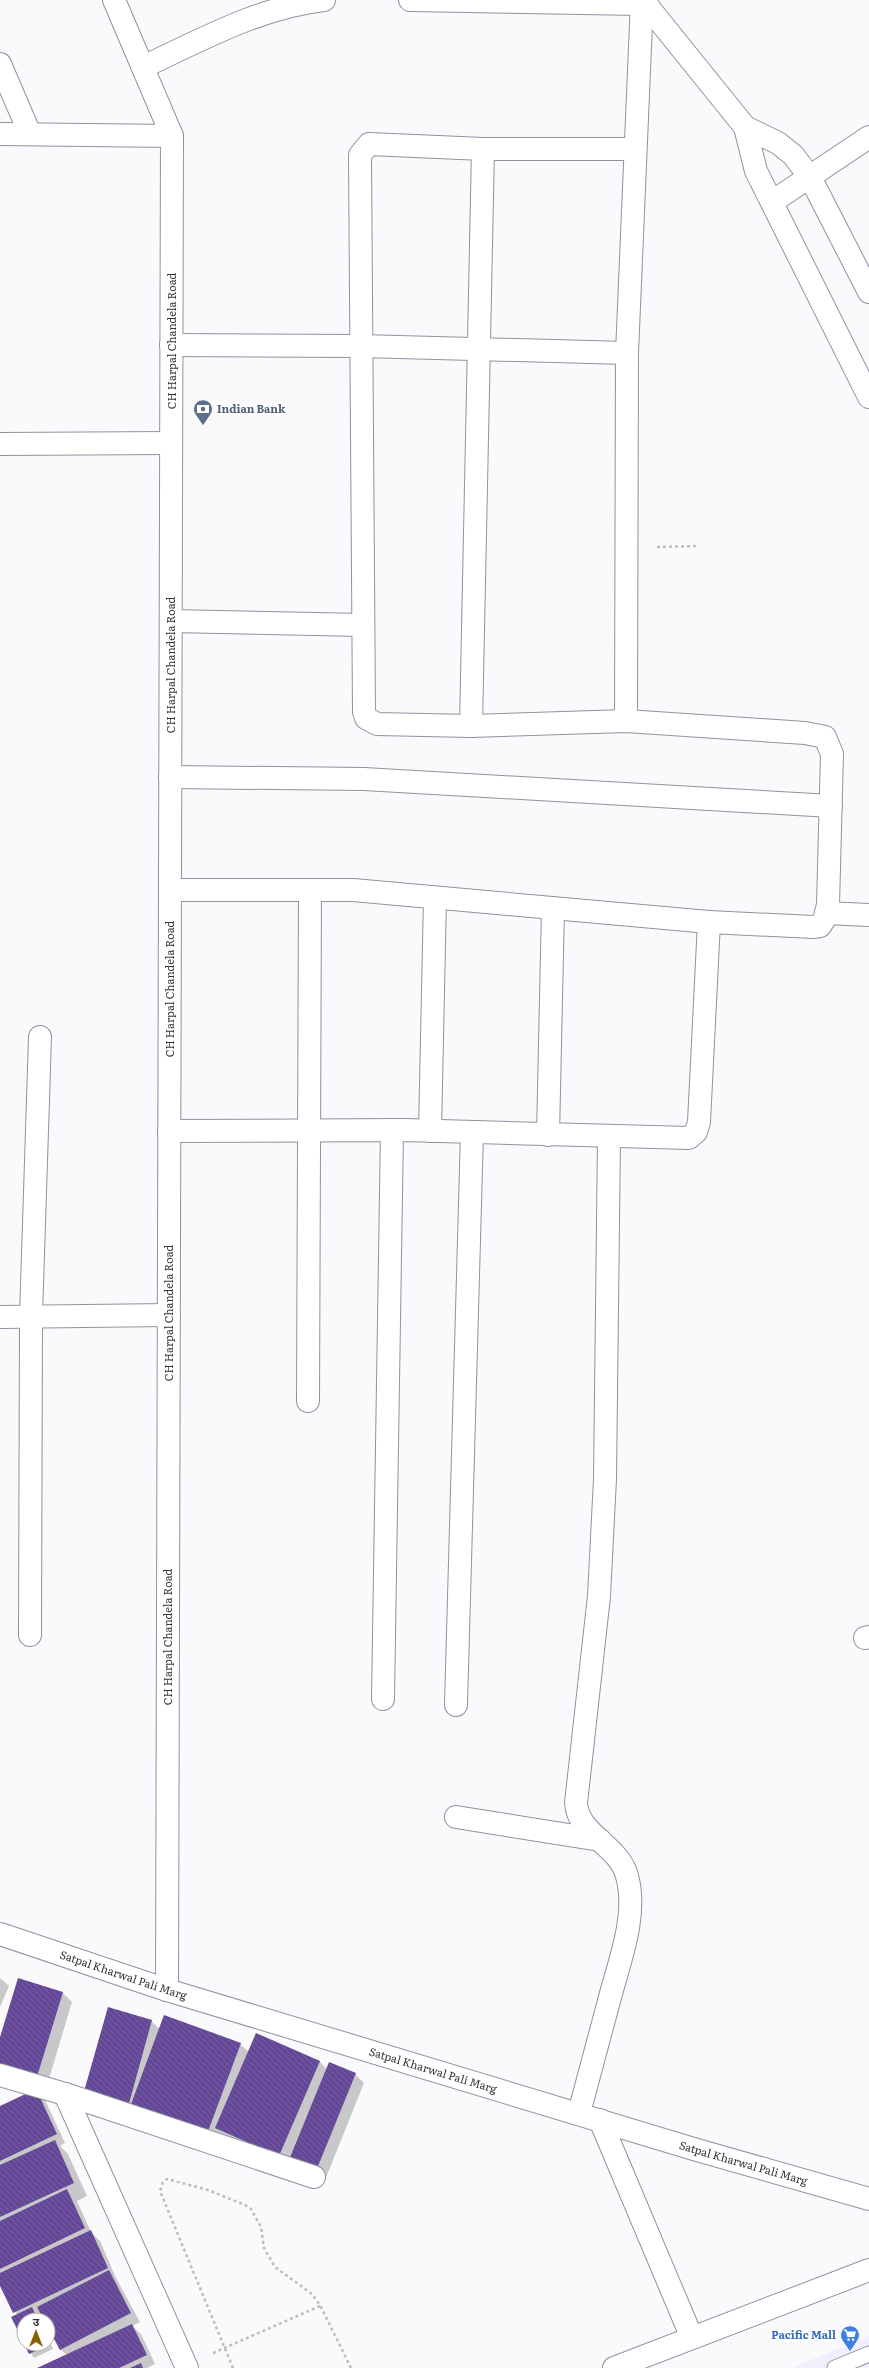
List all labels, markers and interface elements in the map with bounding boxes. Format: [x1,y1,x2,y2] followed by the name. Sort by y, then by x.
[163,272,179,409] street label: CH Harpal Chandela Road
[192,398,214,426] bank icon: Indian Bank
[217,400,286,416] place label: Indian Bank
[162,596,178,733] street label: CH Harpal Chandela Road
[161,920,177,1057] street label: CH Harpal Chandela Road
[160,1244,176,1381] street label: CH Harpal Chandela Road
[159,1568,175,1705] street label: CH Harpal Chandela Road
[58,1946,190,2003] street label: Satpal Kharwal Pali Marg
[367,2042,500,2096] street label: Satpal Kharwal Pali Marg
[678,2136,811,2188] street label: Satpal Kharwal Pali Marg
[16,2312,56,2352] north arrow
[33,2313,40,2329] text: उ
[839,2324,861,2352] supermarket icon: Pacific Mall
[771,2326,836,2342] place label: Pacific Mall

